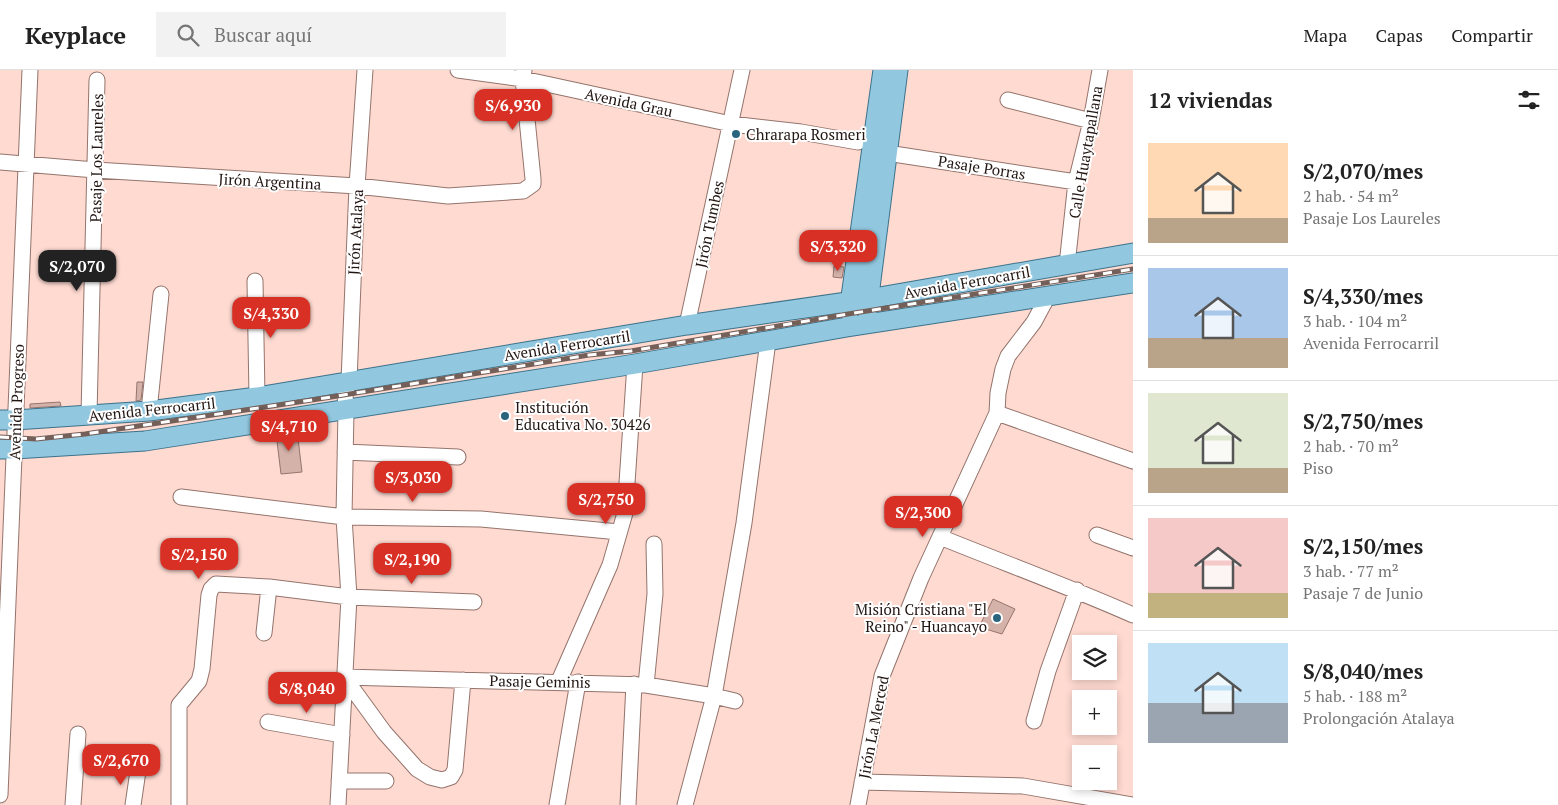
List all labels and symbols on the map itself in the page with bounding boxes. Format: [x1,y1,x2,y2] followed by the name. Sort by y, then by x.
[583,83,675,121] street label: Avenida Grau
[1063,84,1107,220] street label: Calle Huaytapallana
[467,88,559,131] pin: S/6,930
[85,93,107,223] street label: Pasaje Los Laureles
[746,124,866,144] place label: Chrarapa Rosmeri
[730,128,742,140] marker: Chrarapa Rosmeri
[937,150,1027,184] street label: Pasaje Porras
[218,168,322,194] street label: Jirón Argentina
[690,178,728,270] street label: Jirón Tumbes
[343,188,367,275] street label: Jirón Atalaya
[792,230,884,272] pin: S/3,320
[31,250,123,292] pin: S/2,070
[902,261,1032,303] street label: Avenida Ferrocarril
[225,296,317,339] pin: S/4,330
[502,325,632,365] street label: Avenida Ferrocarril
[4,344,28,460] street label: Avenida Progreso
[87,392,217,426] street label: Avenida Ferrocarril
[515,397,651,434] place label: Institución Educativa No. 30426
[243,410,335,452] pin: S/4,710
[499,410,511,422] marker: Institución Educativa No. 30426
[367,460,459,503] pin: S/3,030
[560,482,652,525] pin: S/2,750
[877,496,969,538] pin: S/2,300
[153,538,245,580] pin: S/2,150
[366,542,458,585] pin: S/2,190
[855,599,987,636] place label: Misión Cristiana "El Reino" - Huancayo
[991,612,1003,624] marker: Misión Cristiana "El Reino" - Huancayo
[489,670,591,692] street label: Pasaje Geminis
[261,672,353,714] pin: S/8,040
[853,674,893,780] street label: Jirón La Merced
[75,744,167,786] pin: S/2,670

